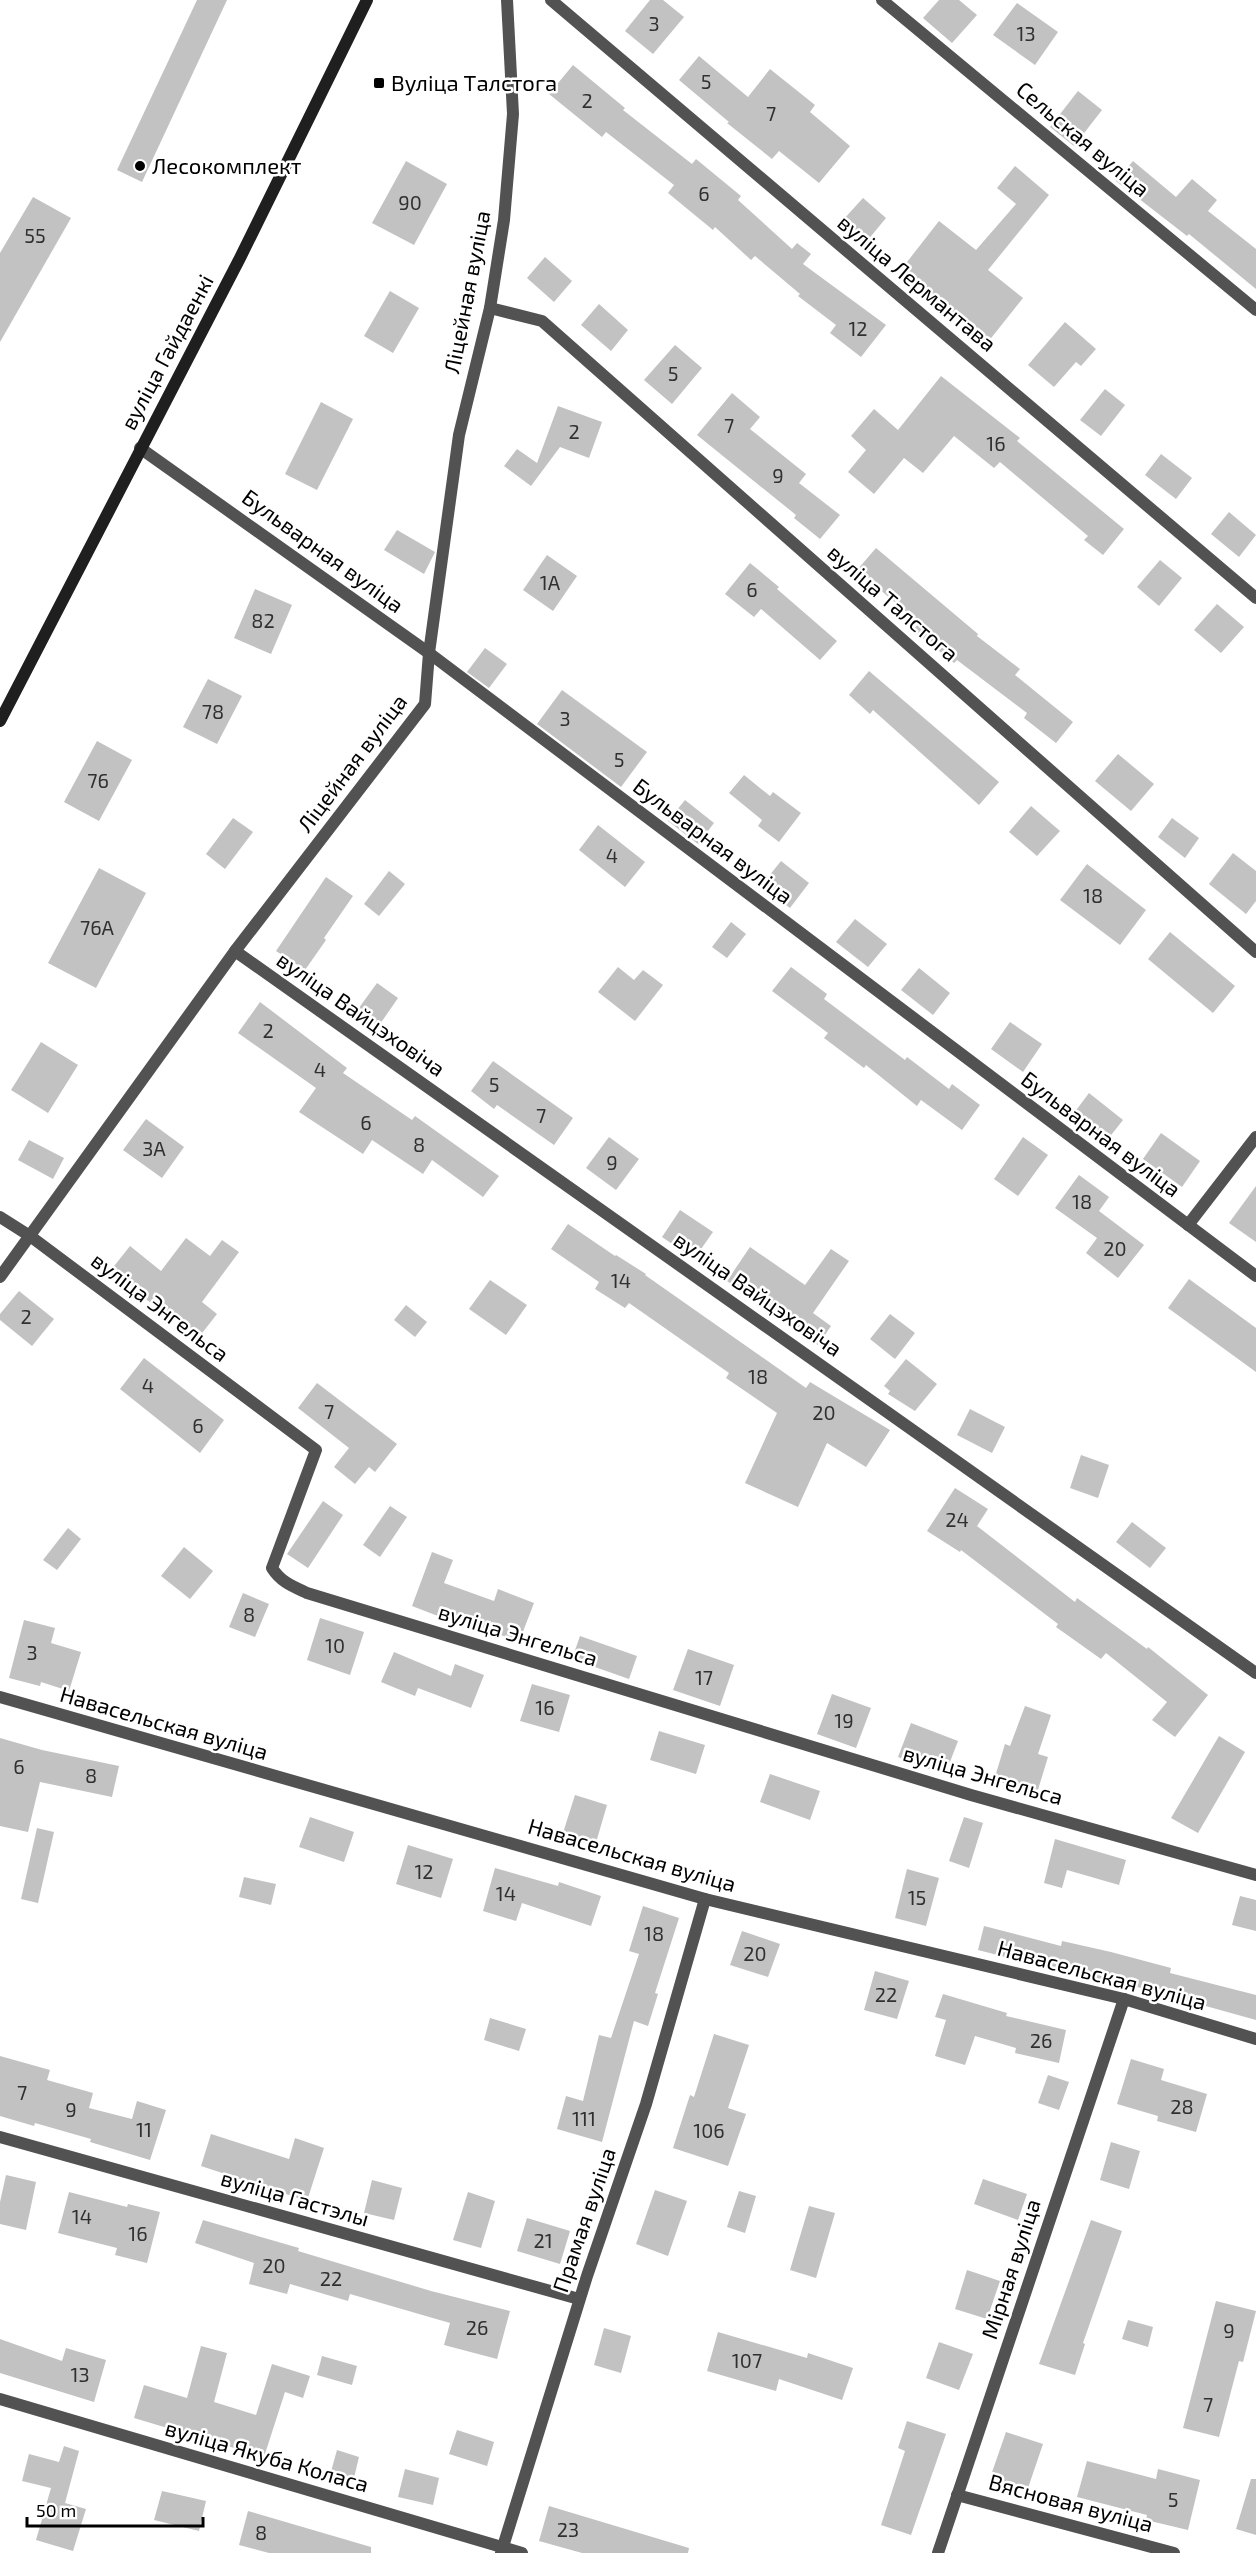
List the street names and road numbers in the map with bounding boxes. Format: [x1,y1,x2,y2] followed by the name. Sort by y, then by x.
[1011,75,1155,202] street label: Сельская вуліца
[437,208,496,376] street label: Ліцейная вуліца
[833,208,1002,357] street label: вуліца Лермантава
[114,269,219,434] street label: вуліца Гайдаенкі
[237,483,409,618] street label: Бульварная вуліца
[822,538,964,667] street label: вуліца Талстога
[291,688,412,837] street label: Ліцейная вуліца
[628,772,798,909] street label: Бульварная вуліца
[272,945,451,1082] street label: вуліца Вайцэховіча
[1016,1065,1186,1202] street label: Бульварная вуліца
[669,1225,848,1362] street label: вуліца Вайцэховіча
[86,1246,234,1367] street label: вуліца Энгельса
[435,1597,601,1672] street label: вуліца Энгельса
[57,1680,271,1765] street label: Навасельская вуліца
[900,1739,1066,1810] street label: вуліца Энгельса
[525,1812,739,1897] street label: Навасельская вуліца
[995,1934,1210,2015] street label: Навасельская вуліца
[546,2144,621,2296] street label: Прамая вуліца
[218,2163,372,2232] street label: вуліца Гастэлы
[975,2195,1046,2342] street label: Мірная вуліца
[162,2414,372,2498] street label: вуліца Якуба Коласа
[986,2468,1156,2537] street label: Вясновая вуліца

